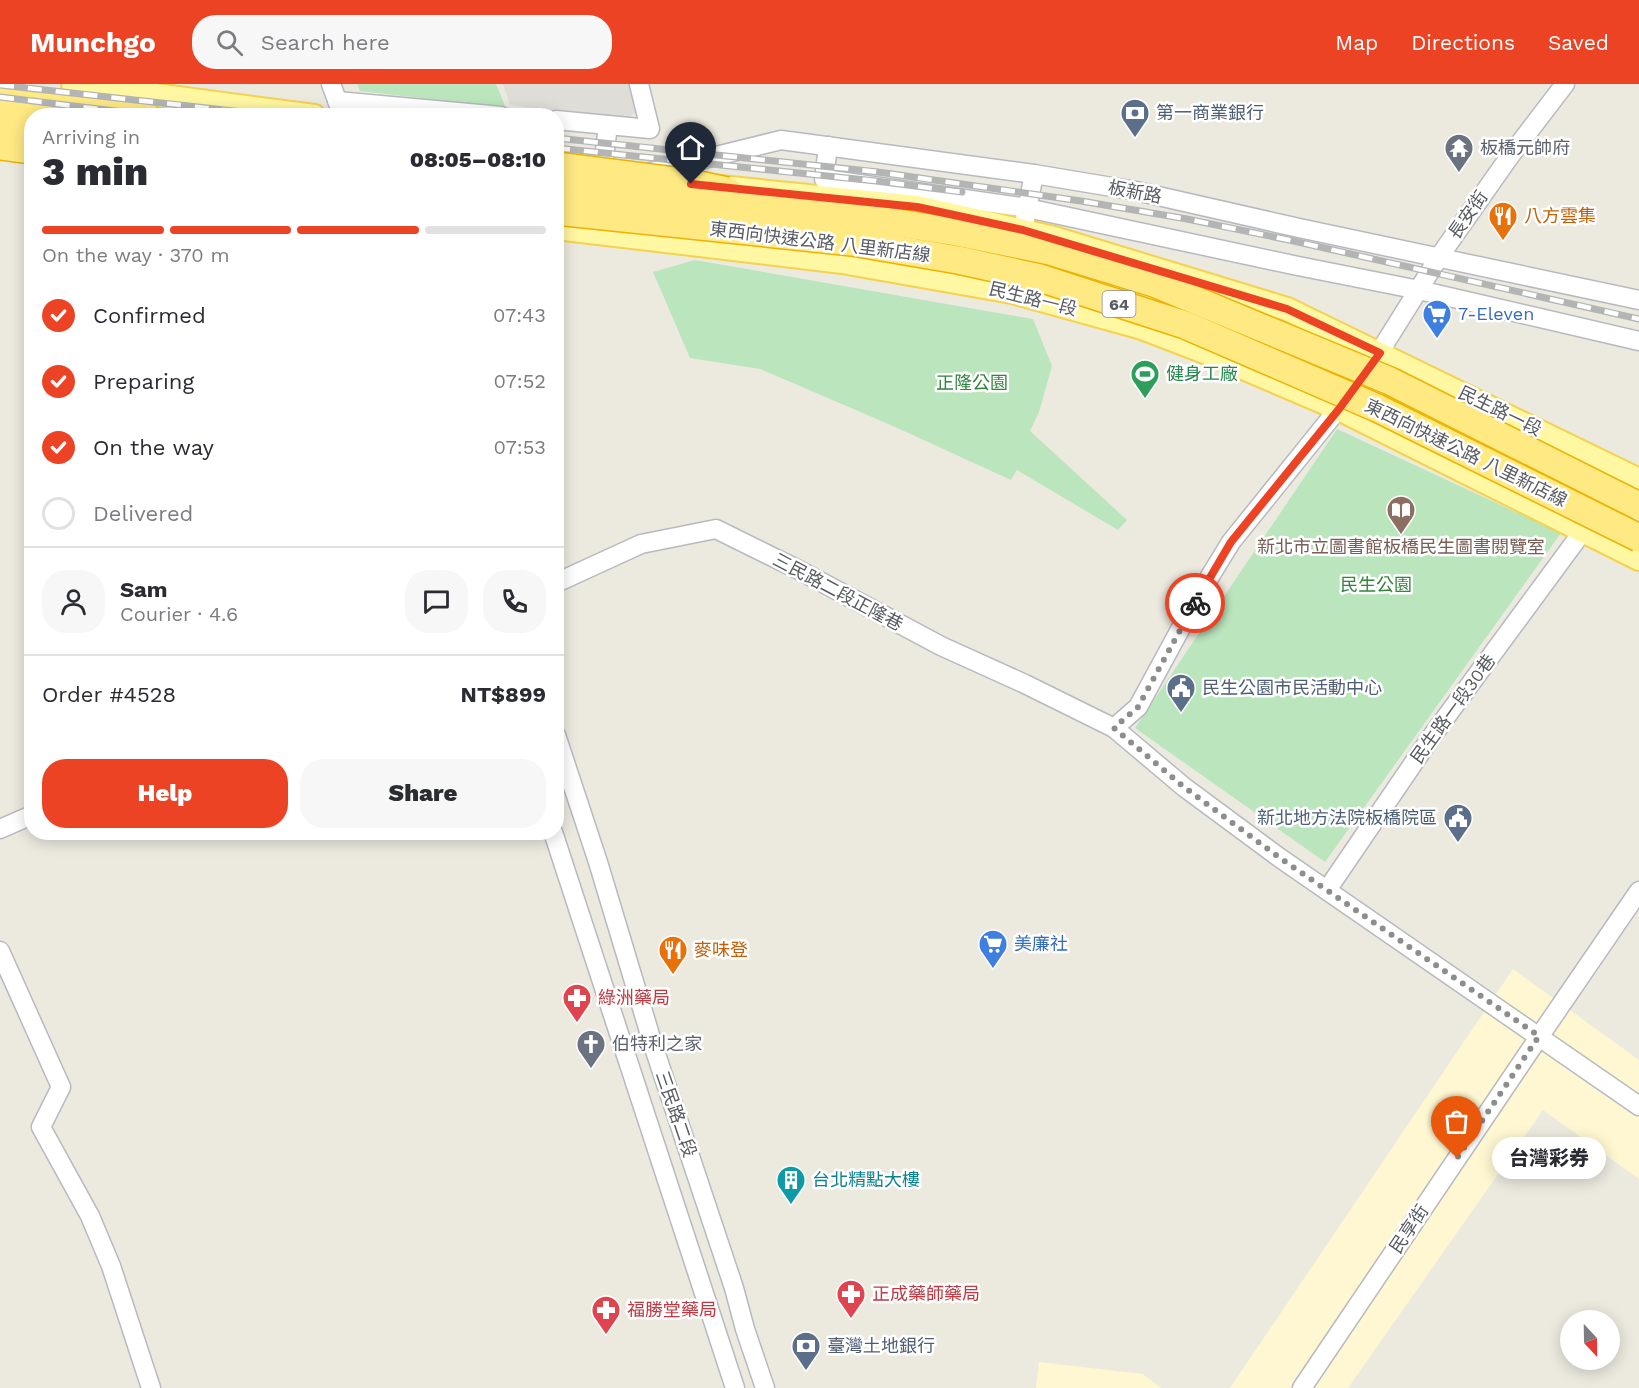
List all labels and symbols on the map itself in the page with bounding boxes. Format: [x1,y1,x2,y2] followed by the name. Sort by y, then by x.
[1119,97,1151,139] bank icon: 第一商業銀行
[1156,102,1264,123] place label: 第一商業銀行
[665,122,716,184] pin
[1443,132,1475,174] temple icon: 板橋元帥府
[1480,137,1570,158] place label: 板橋元帥府
[1107,176,1164,207] street label: 板新路
[1444,187,1492,243] street label: 長安街
[1487,200,1519,242] restaurant icon: 八方雲集
[1524,205,1596,226] place label: 八方雲集
[709,218,932,265] street label: 東西向快速公路 八里新店線
[987,277,1079,320] street label: 民生路一段
[1102,291,1136,317] road number: 64
[1421,298,1453,340] supermarket icon: 7-Eleven
[1458,303,1534,324] place label: 7-Eleven
[1129,358,1161,400] sports icon: 健身工廠
[1166,363,1238,384] place label: 健身工廠
[936,372,1008,393] park label: 正隆公園
[1455,381,1545,440] street label: 民生路一段
[1362,394,1571,511] street label: 東西向快速公路 八里新店線
[1385,494,1417,536] library icon: 新北市立圖書館板橋民生圖書閱覽室
[1257,536,1545,557] place label: 新北市立圖書館板橋民生圖書閱覽室
[770,548,907,635] street label: 三民路二段正隆巷
[1165,573,1225,633] courier
[1340,574,1412,595] park label: 民生公園
[1406,650,1499,767] street label: 民生路一段30巷
[1165,672,1197,714] public building icon: 民生公園市民活動中心
[1202,677,1382,698] place label: 民生公園市民活動中心
[1442,802,1474,844] public building icon: 新北地方法院板橋院區
[1257,807,1437,828] place label: 新北地方法院板橋院區
[977,928,1009,970] supermarket icon: 美廉社
[1014,933,1068,954] place label: 美廉社
[657,934,689,976] restaurant icon: 麥味登
[694,939,748,960] place label: 麥味登
[561,982,593,1024] pharmacy icon: 綠洲藥局
[598,987,670,1008] place label: 綠洲藥局
[575,1028,607,1070] church icon: 伯特利之家
[612,1033,702,1054] place label: 伯特利之家
[652,1068,701,1160] street label: 三民路二段
[1431,1096,1482,1158] pin
[1493,1137,1607,1179] callout: 台灣彩券
[775,1164,807,1206] building icon: 台北精點大樓
[812,1169,920,1190] place label: 台北精點大樓
[1385,1200,1432,1257] street label: 民享街
[835,1278,867,1320] pharmacy icon: 正成藥師藥局
[872,1283,980,1304] place label: 正成藥師藥局
[590,1294,622,1336] pharmacy icon: 福勝堂藥局
[627,1299,717,1320] place label: 福勝堂藥局
[1560,1310,1620,1370] north arrow
[790,1330,822,1372] bank icon: 臺灣土地銀行
[827,1335,935,1356] place label: 臺灣土地銀行

